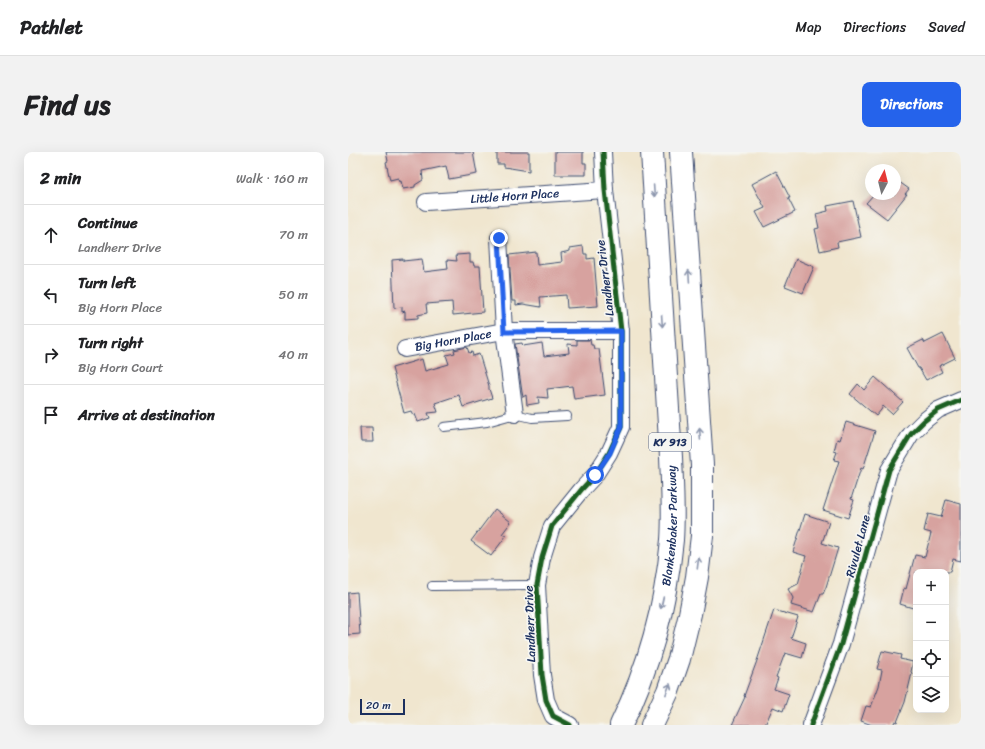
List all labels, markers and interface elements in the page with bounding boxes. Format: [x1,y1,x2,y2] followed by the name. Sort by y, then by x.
[20,11,83,44] text: Pathlet
[795,15,821,40] text: Map
[843,15,906,40] text: Directions
[928,15,965,40] text: Saved
[24,80,111,129] text: Find us
[862,82,961,127] button: Directions
[40,163,81,193] text: 2 min
[865,164,901,200] north arrow
[236,167,308,190] text: Walk · 160 m
[470,182,560,210] street label: Little Horn Place
[651,184,658,197] one-way arrow
[78,210,138,236] text: Continue
[279,223,308,246] text: 70 m
[40,224,62,246] icon: ahead
[490,229,508,247] route end
[78,236,161,259] text: Landherr Drive
[589,238,621,318] street label: Landherr Drive
[78,270,136,296] text: Turn left
[686,270,693,283] one-way arrow
[278,283,308,306] text: 50 m
[40,284,62,306] icon: left
[78,296,162,319] text: Big Horn Place
[659,314,666,327] one-way arrow
[413,322,493,358] street label: Big Horn Place
[78,330,143,356] text: Turn right
[278,343,308,366] text: 40 m
[40,344,62,366] icon: right
[78,356,164,379] text: Big Horn Court
[78,402,215,428] text: Arrive at destination
[40,404,62,426] icon: arrive
[696,428,703,441] one-way arrow
[649,433,691,451] road number: KY 913
[655,464,684,588] street label: Blankenbaker Parkway
[586,466,604,484] route start
[839,512,877,580] street label: Rivulet Lane
[695,557,702,570] one-way arrow
[913,569,949,713] map controls
[913,569,949,605] button: +
[518,585,542,663] street label: Landherr Drive
[657,597,665,610] one-way arrow
[913,605,949,641] button: −
[913,641,949,677] button: locate
[913,677,949,713] button: layers
[665,684,673,696] one-way arrow
[366,696,391,715] text: 20 m
[360,697,405,716] scale bar

